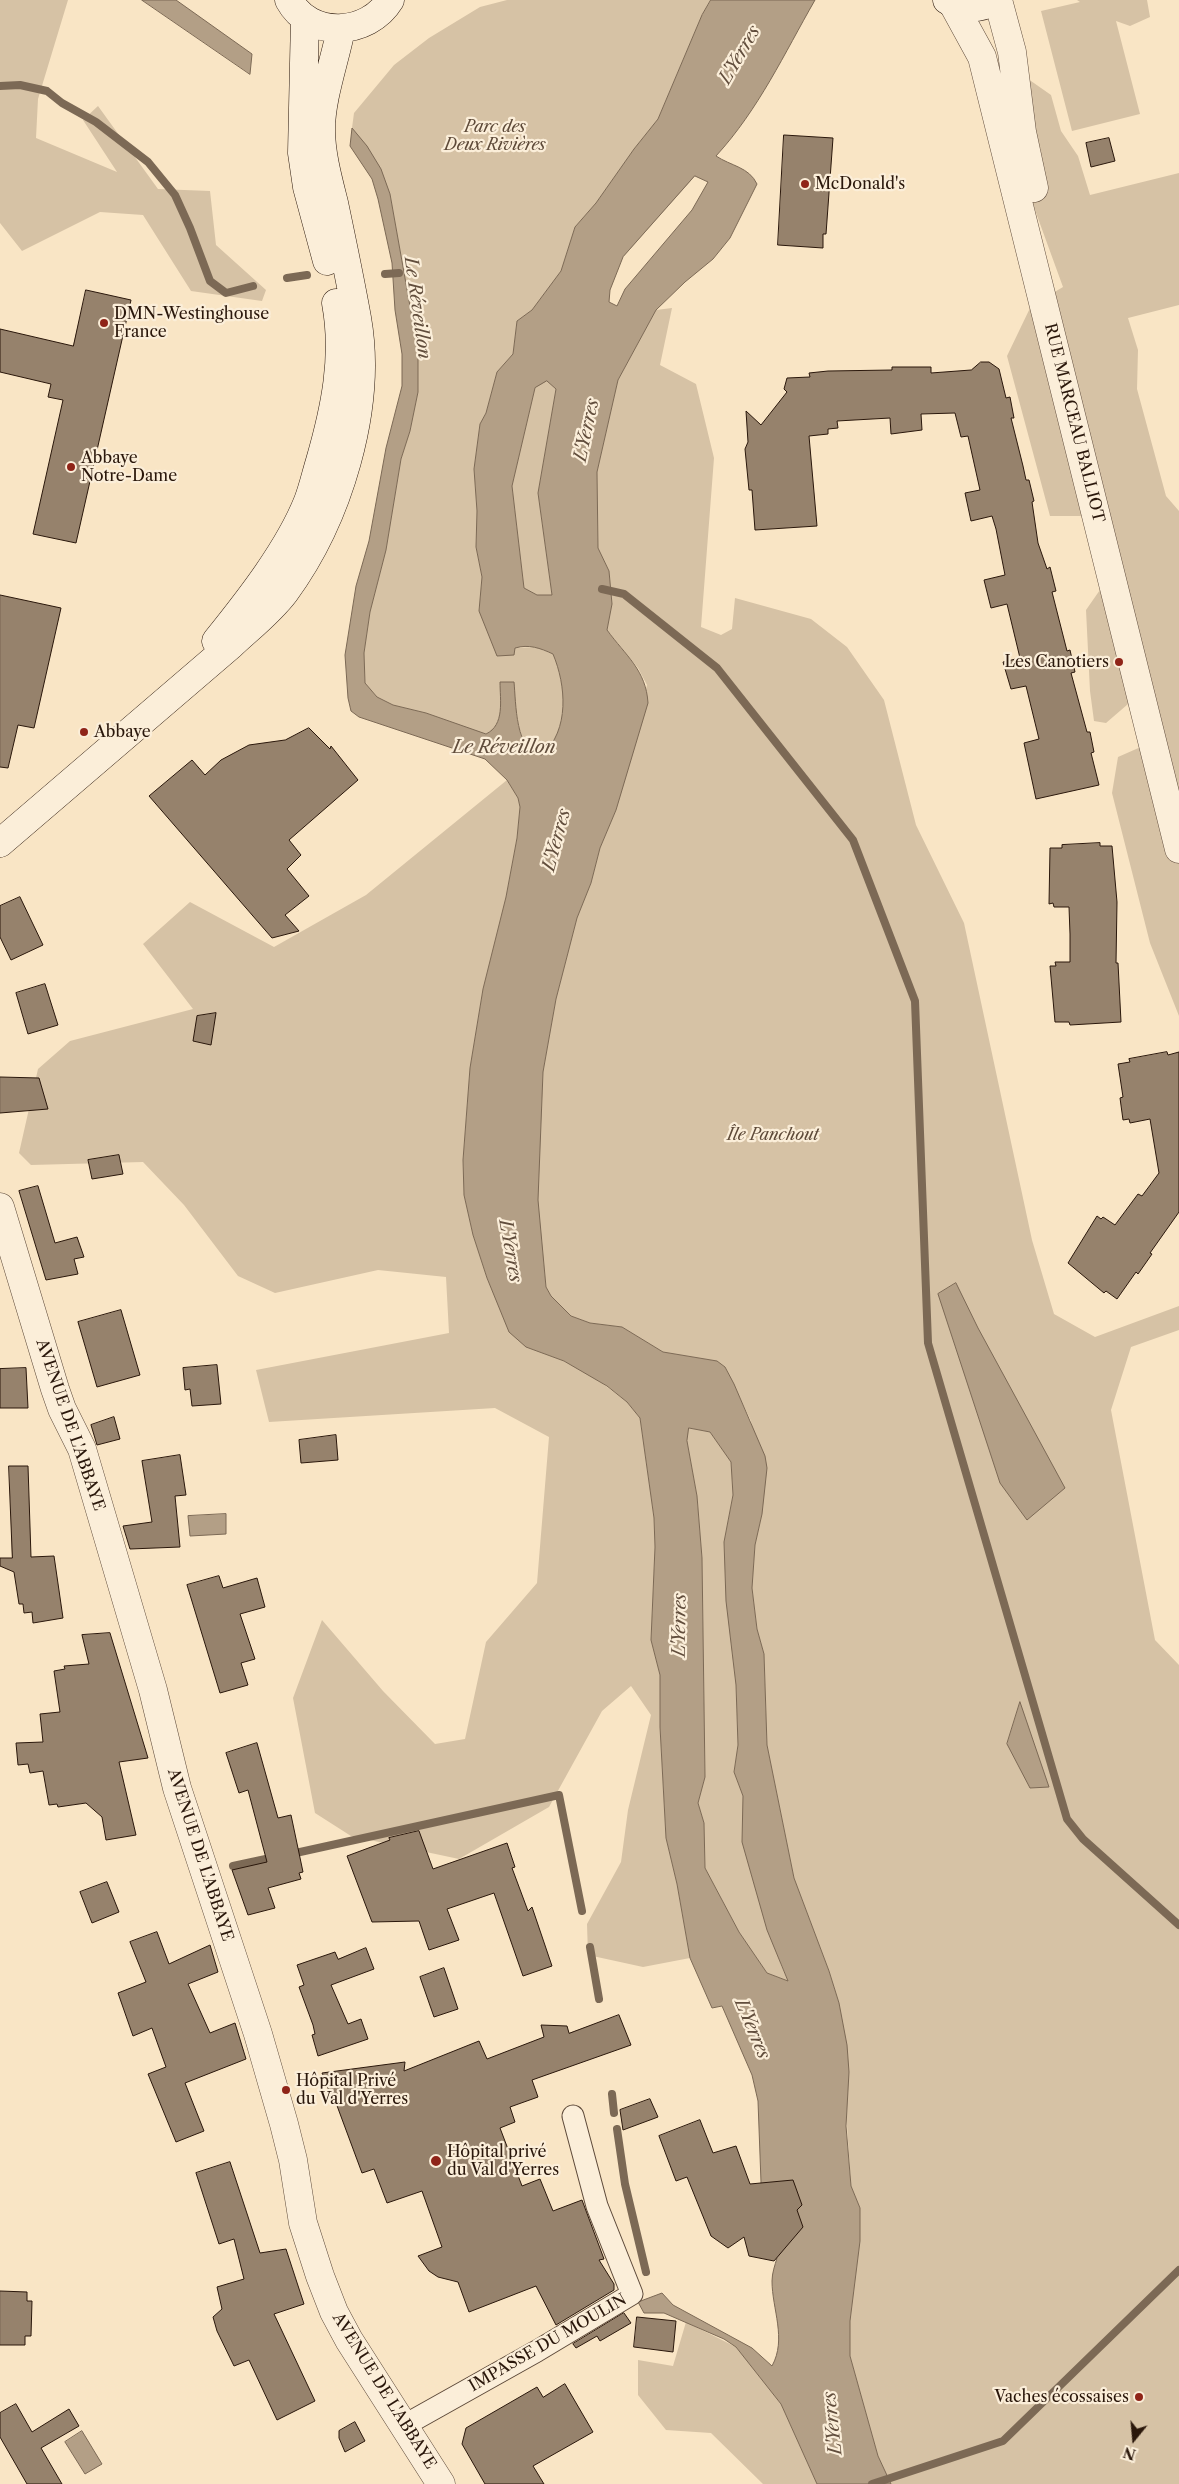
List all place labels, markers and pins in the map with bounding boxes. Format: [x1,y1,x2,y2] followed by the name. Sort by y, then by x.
[815,174,905,194] place label: McDonald's
[799,178,811,190] marker: McDonald's
[114,304,269,342] place label: DMN-Westinghouse France
[98,317,110,329] marker: DMN-Westinghouse France
[81,448,177,486] place label: Abbaye Notre-Dame
[65,461,77,473] marker: Abbaye Notre-Dame
[1005,652,1109,672] place label: Les Canotiers
[1113,656,1125,668] marker: Les Canotiers
[94,722,151,742] place label: Abbaye
[78,726,90,738] marker: Abbaye
[296,2071,408,2109] place label: Hôpital Privé du Val d'Yerres
[280,2084,292,2096] marker: Hôpital Privé du Val d'Yerres
[447,2142,559,2180] place label: Hôpital privé du Val d'Yerres
[429,2154,443,2168] marker: Hôpital privé du Val d'Yerres
[995,2387,1129,2407] place label: Vaches écossaises
[1133,2391,1145,2403] marker: Vaches écossaises

